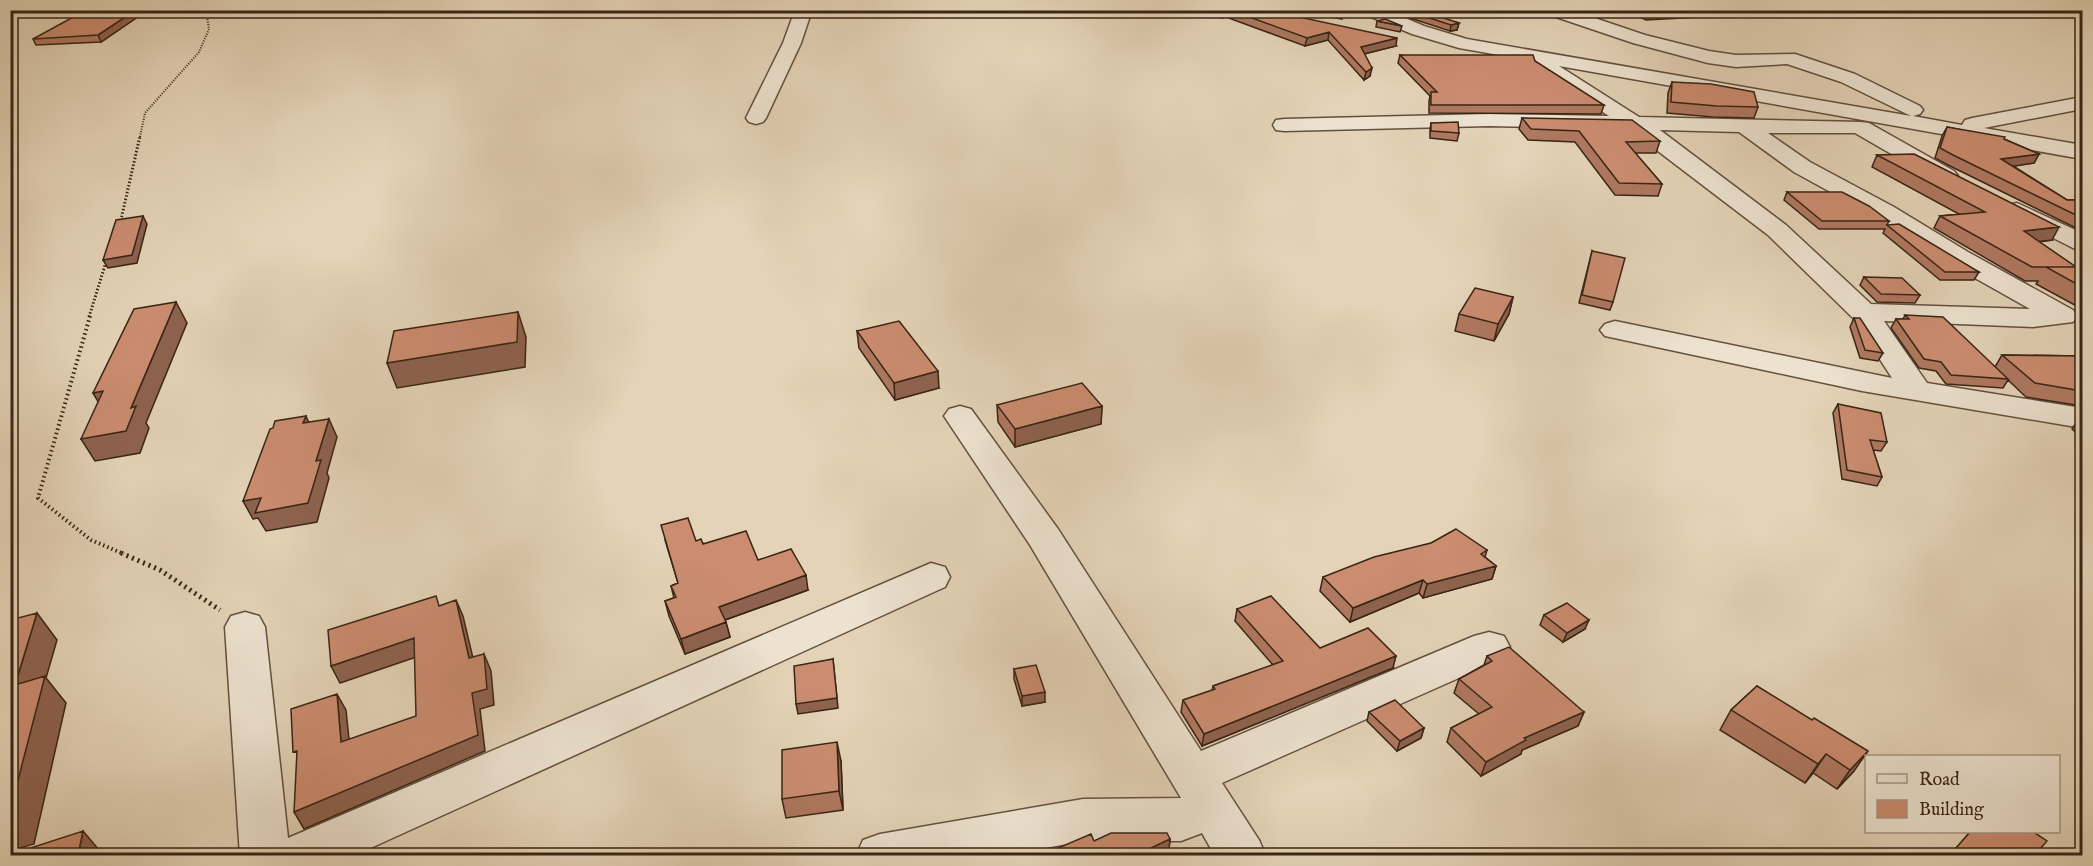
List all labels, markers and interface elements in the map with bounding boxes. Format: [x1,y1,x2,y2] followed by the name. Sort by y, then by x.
[1865,755,2060,833] legend
[1919,769,1960,792] text: Road
[1919,799,1984,822] text: Building

